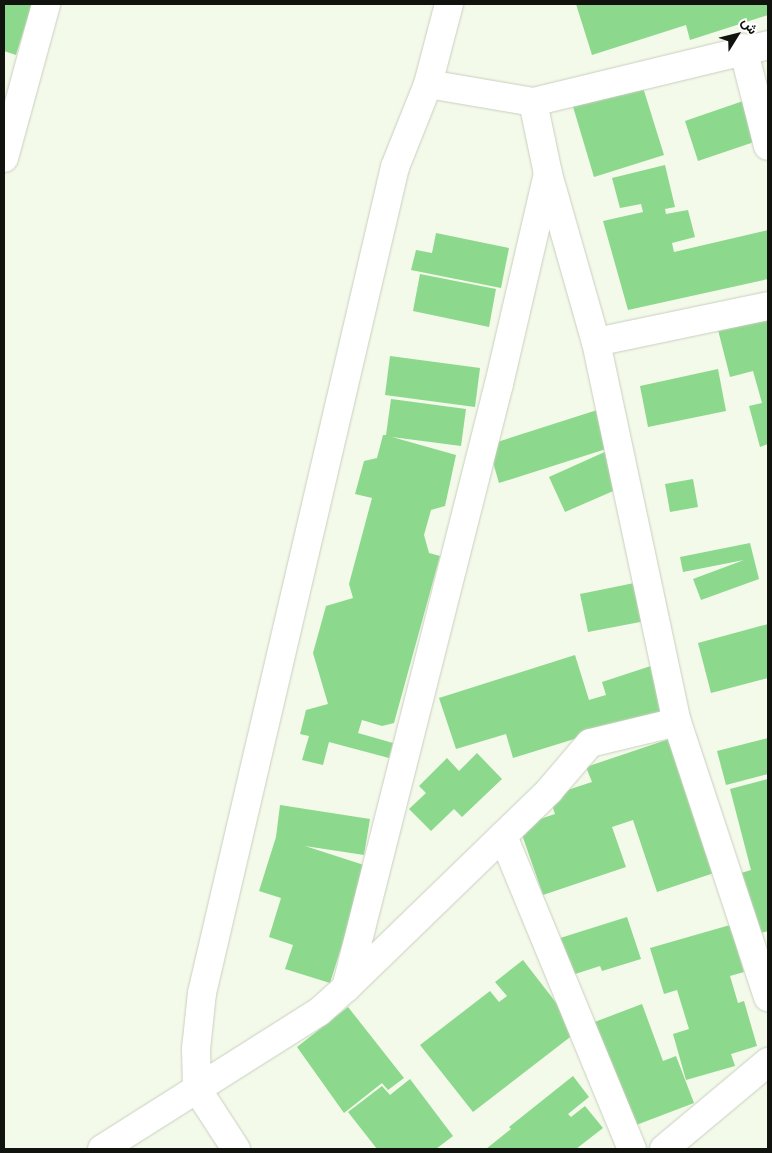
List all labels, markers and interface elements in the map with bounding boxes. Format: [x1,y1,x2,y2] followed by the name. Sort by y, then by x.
[712,10,762,60] north arrow
[738,14,761,38] text: ش

